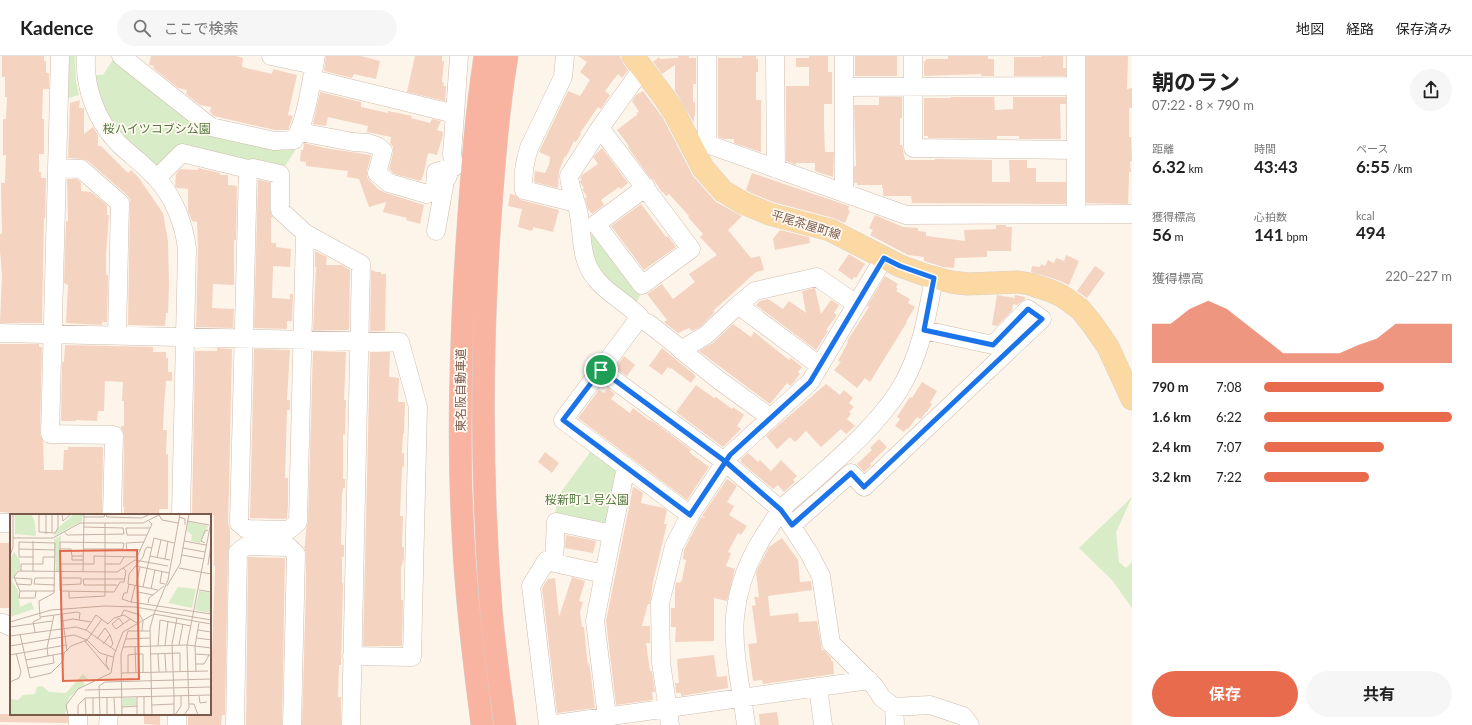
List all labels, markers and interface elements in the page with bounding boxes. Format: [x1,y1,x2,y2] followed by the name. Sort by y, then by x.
[117,10,397,46] search box
[20,16,93,39] text: Kadence
[131,17,153,39] icon: search
[163,19,238,37] text: ここで検索
[1296,20,1324,37] text: 地図
[1346,20,1374,37] text: 経路
[1396,20,1452,37] text: 保存済み
[1152,68,1240,95] text: 朝のラン
[1410,69,1452,111] button: share
[1152,97,1254,113] text: 07:22 · 8 × 790 m
[103,121,211,136] park label: 桜ハイツコブシ公園
[1152,142,1174,155] text: 距離
[1254,142,1276,155] text: 時間
[1356,142,1388,155] text: ペース
[1152,156,1186,177] text: 6.32
[1254,156,1298,177] text: 43:43
[1356,156,1390,177] text: 6:55
[1186,162,1203,175] text: km
[1390,162,1412,175] text: /km
[770,207,843,242] street label: 平尾茶屋町線
[1356,209,1375,222] text: kcal
[1152,210,1196,223] text: 獲得標高
[1254,210,1287,223] text: 心拍数
[1356,222,1386,243] text: 494
[1152,224,1172,245] text: 56
[1254,224,1284,245] text: 141
[1172,230,1184,243] text: m
[1284,230,1308,243] text: bpm
[1385,268,1452,284] text: 220–227 m
[1152,270,1204,286] text: 獲得標高
[453,348,468,432] street label: 東名阪自動車道
[584,353,618,387] pin
[590,359,612,381] icon: arrive
[1152,379,1189,395] text: 790 m
[1216,379,1242,395] text: 7:08
[1152,409,1191,425] text: 1.6 km
[1216,409,1242,425] text: 6:22
[1152,439,1191,455] text: 2.4 km
[1216,439,1242,455] text: 7:07
[1152,469,1191,485] text: 3.2 km
[1216,469,1242,485] text: 7:22
[545,492,629,507] park label: 桜新町１号公園
[10,514,211,715] inset map
[1152,671,1298,717] button: 保存
[1306,671,1452,717] button: 共有

